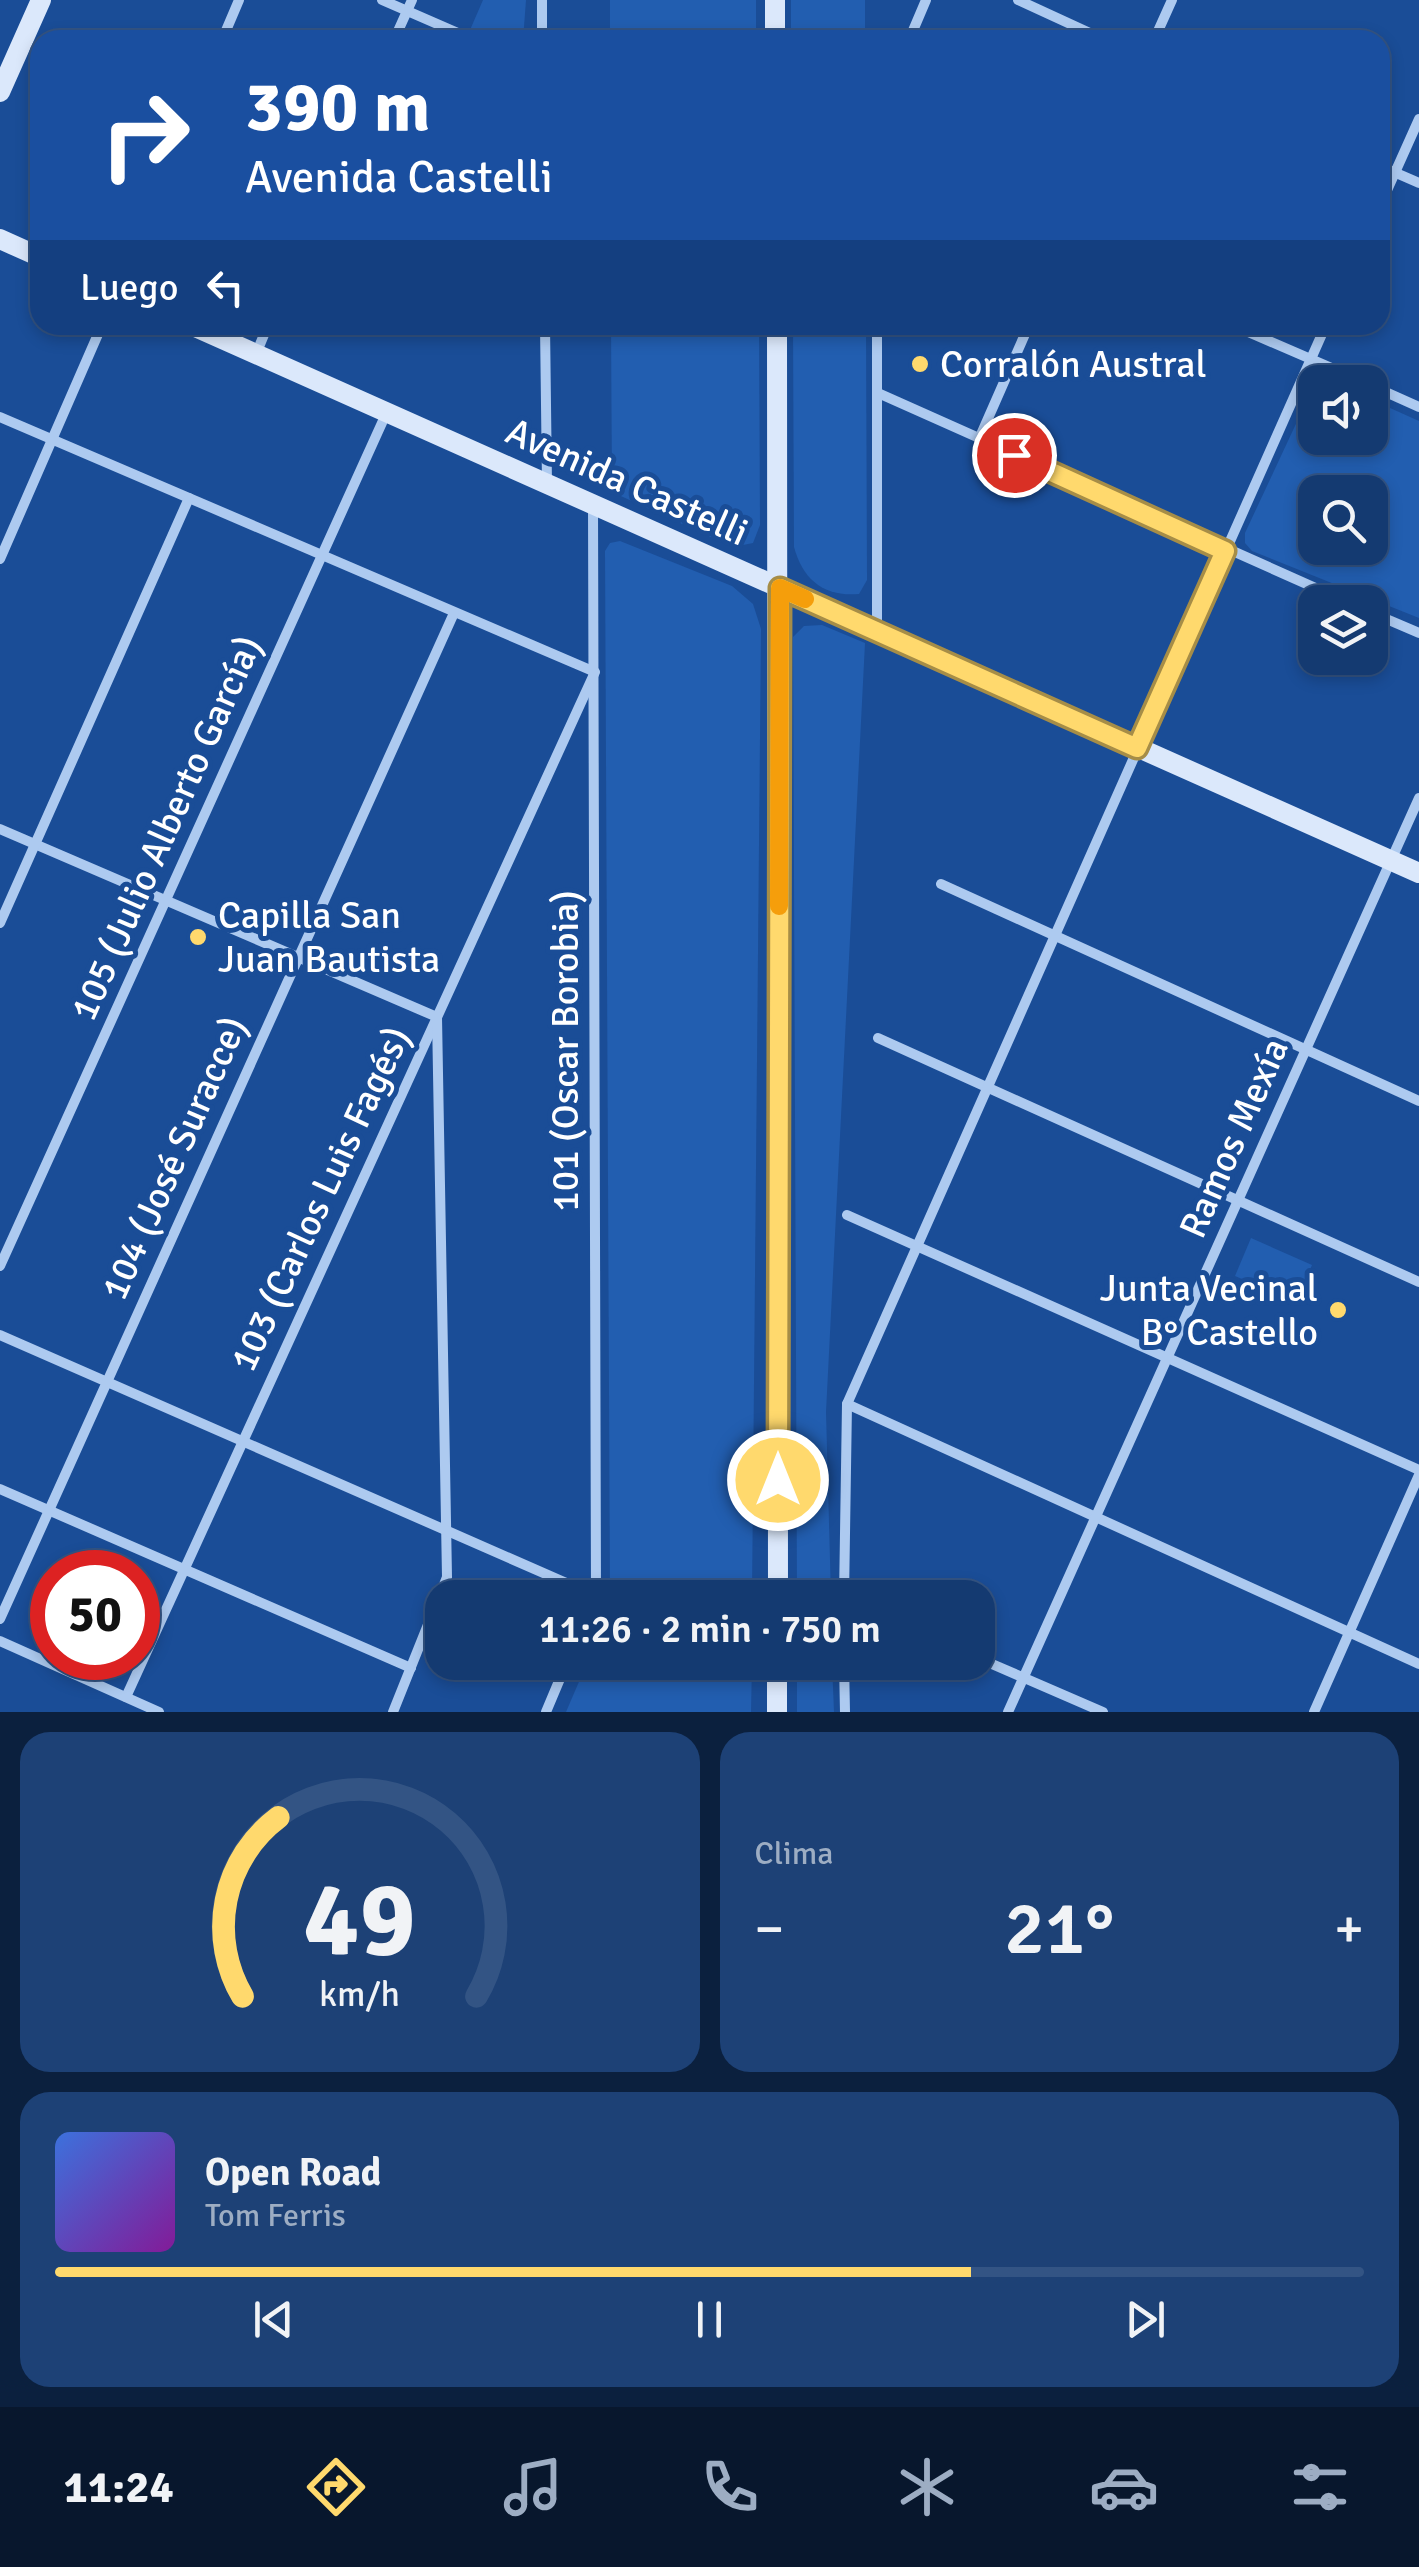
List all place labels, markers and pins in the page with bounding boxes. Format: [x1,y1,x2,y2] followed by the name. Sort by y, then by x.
[940,341,1207,388] place label: Corralón Austral
[909,353,931,375] marker: Corralón Austral
[972,413,1057,498] pin
[218,892,440,983] place label: Capilla San Juan Bautista
[187,926,209,948] marker: Capilla San Juan Bautista
[1100,1265,1318,1356] place label: Junta Vecinal B° Castello
[1327,1299,1349,1321] marker: Junta Vecinal B° Castello

